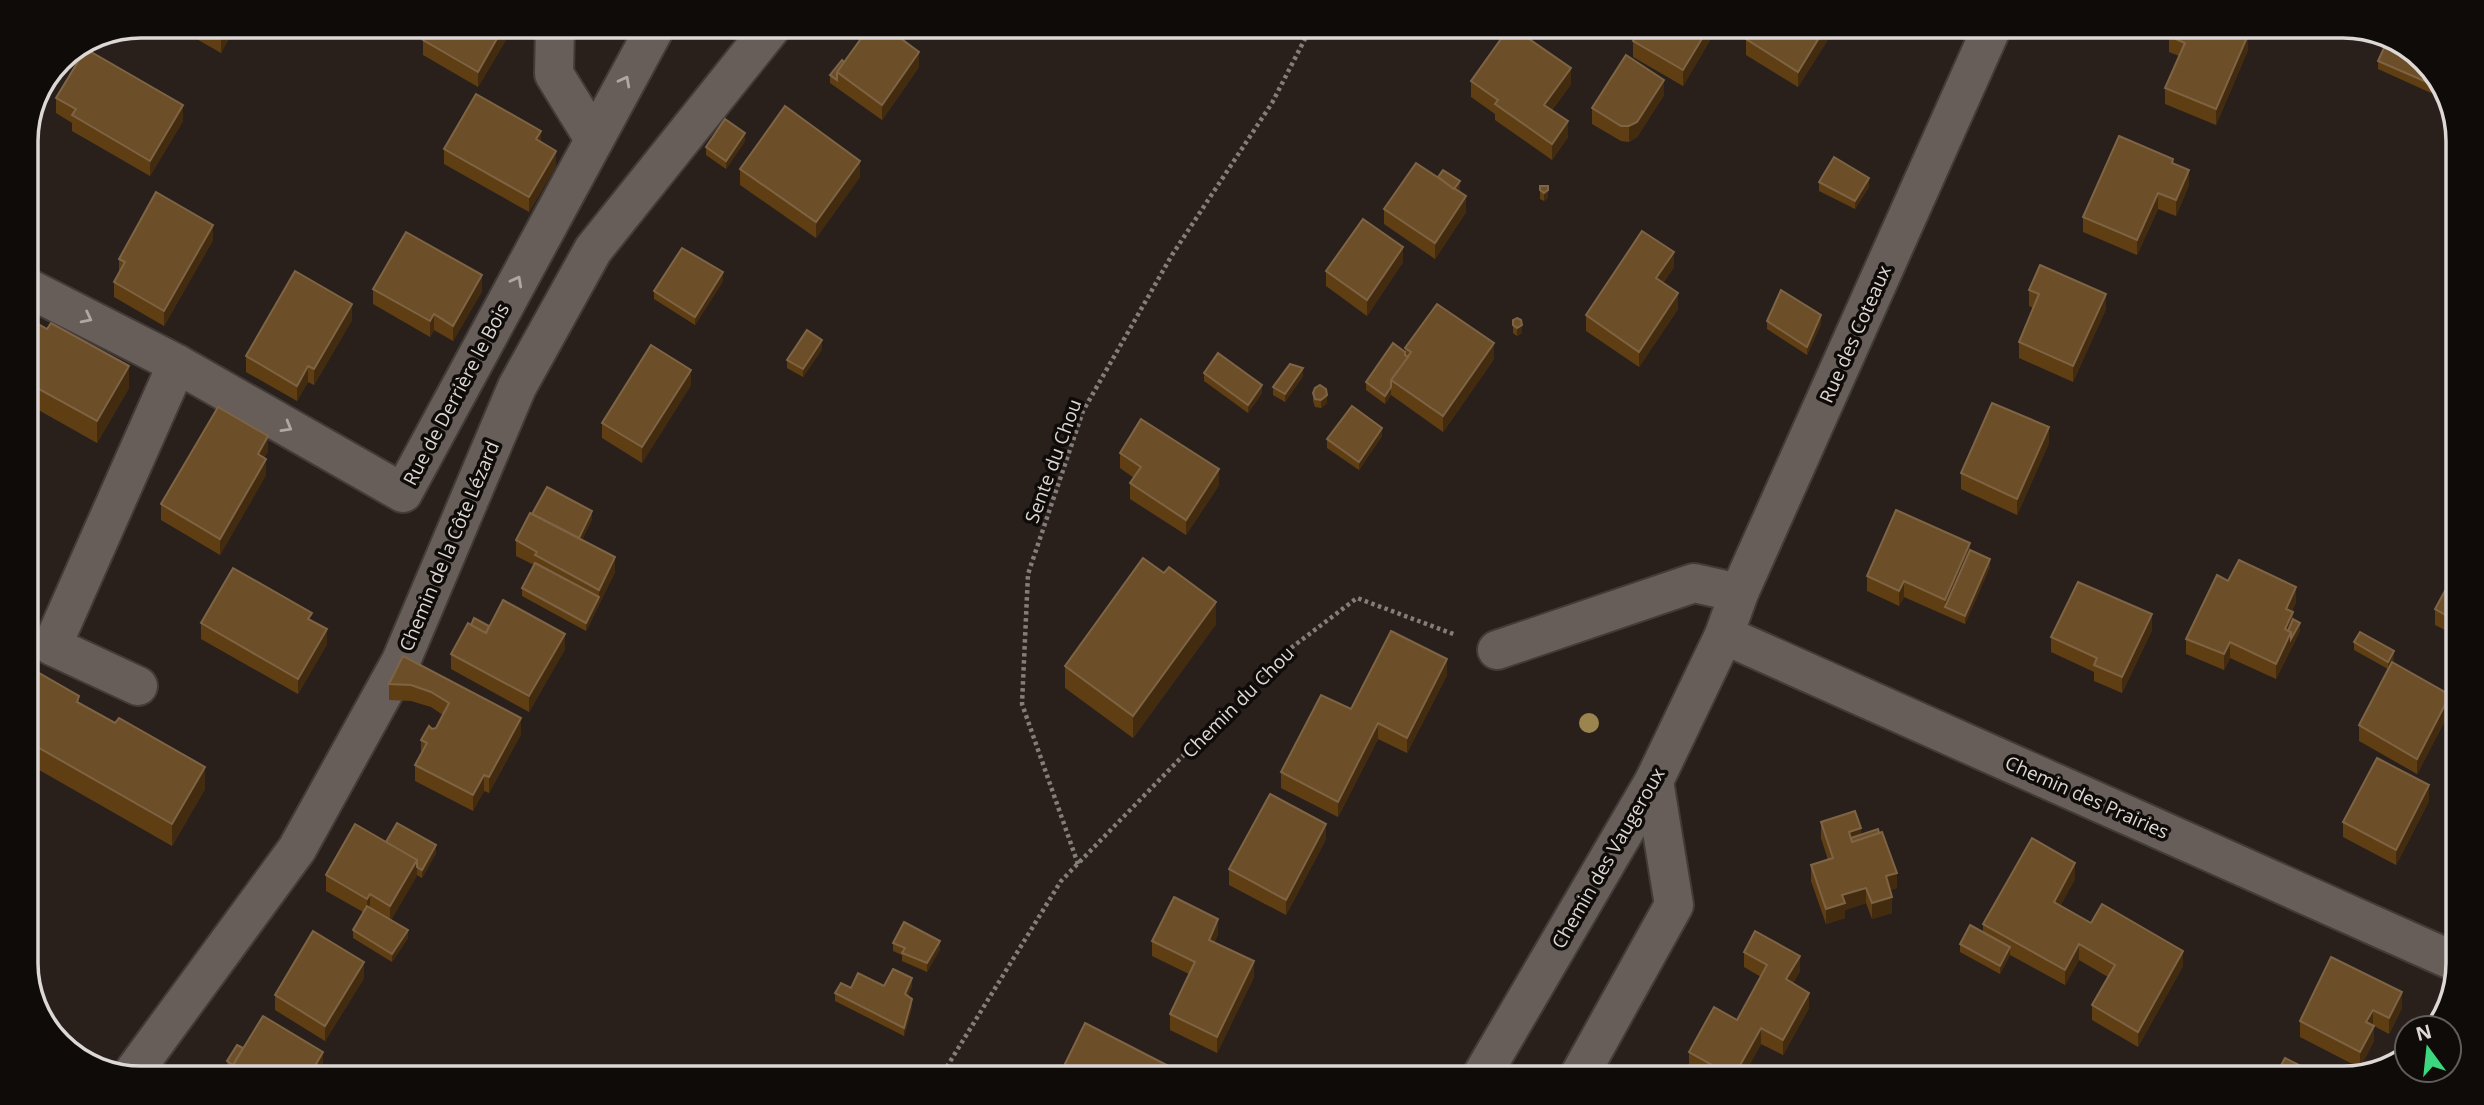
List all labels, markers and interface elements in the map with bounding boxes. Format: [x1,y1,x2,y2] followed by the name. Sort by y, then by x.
[617,75,631,88] one-way arrow
[1813,261,1897,407] street label: Rue des Coteaux
[509,276,523,288] one-way arrow
[397,298,515,490] street label: Rue de Derrière le Bois
[80,310,92,324] one-way arrow
[1019,395,1087,527] street label: Sente du Chou
[280,419,292,432] one-way arrow
[393,437,505,655] street label: Chemin de la Côte Lézard
[1176,640,1300,764] street label: Chemin du Chou
[2001,749,2173,845] street label: Chemin des Prairies
[1546,763,1670,953] street label: Chemin des Vaugeroux
[2393,1014,2463,1084] north arrow
[2413,1018,2434,1047] text: N

